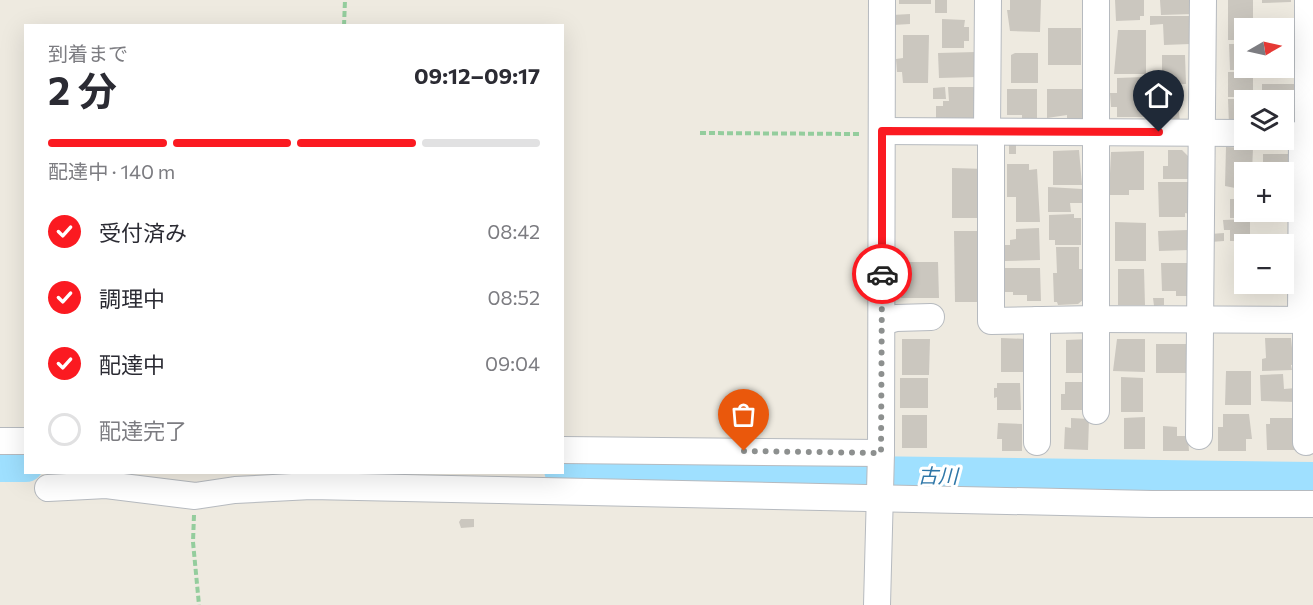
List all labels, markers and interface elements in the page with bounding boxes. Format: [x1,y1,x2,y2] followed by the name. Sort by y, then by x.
[1234,18,1294,78] north arrow
[1234,18,1294,294] map controls
[48,41,128,65] text: 到着まで
[414,62,540,89] text: 09:12–09:17
[48,65,117,113] text: 2 分
[1133,70,1184,132] pin
[1142,79,1175,112] icon: home
[1234,90,1294,150] button: layers
[48,159,175,183] text: 配達中 · 140 m
[1234,162,1294,222] button: +
[48,215,81,248] icon: check
[99,219,187,246] text: 受付済み
[487,219,540,243] text: 08:42
[1234,234,1294,294] button: −
[852,244,912,304] courier
[866,258,899,291] icon: car
[48,281,81,314] icon: check
[99,285,165,312] text: 調理中
[488,285,540,309] text: 08:52
[48,347,81,380] icon: check
[99,351,165,378] text: 配達中
[485,351,540,375] text: 09:04
[718,389,769,451] pin
[727,398,760,431] icon: bag
[99,417,187,444] text: 配達完了
[918,463,960,487] water label: 古川

